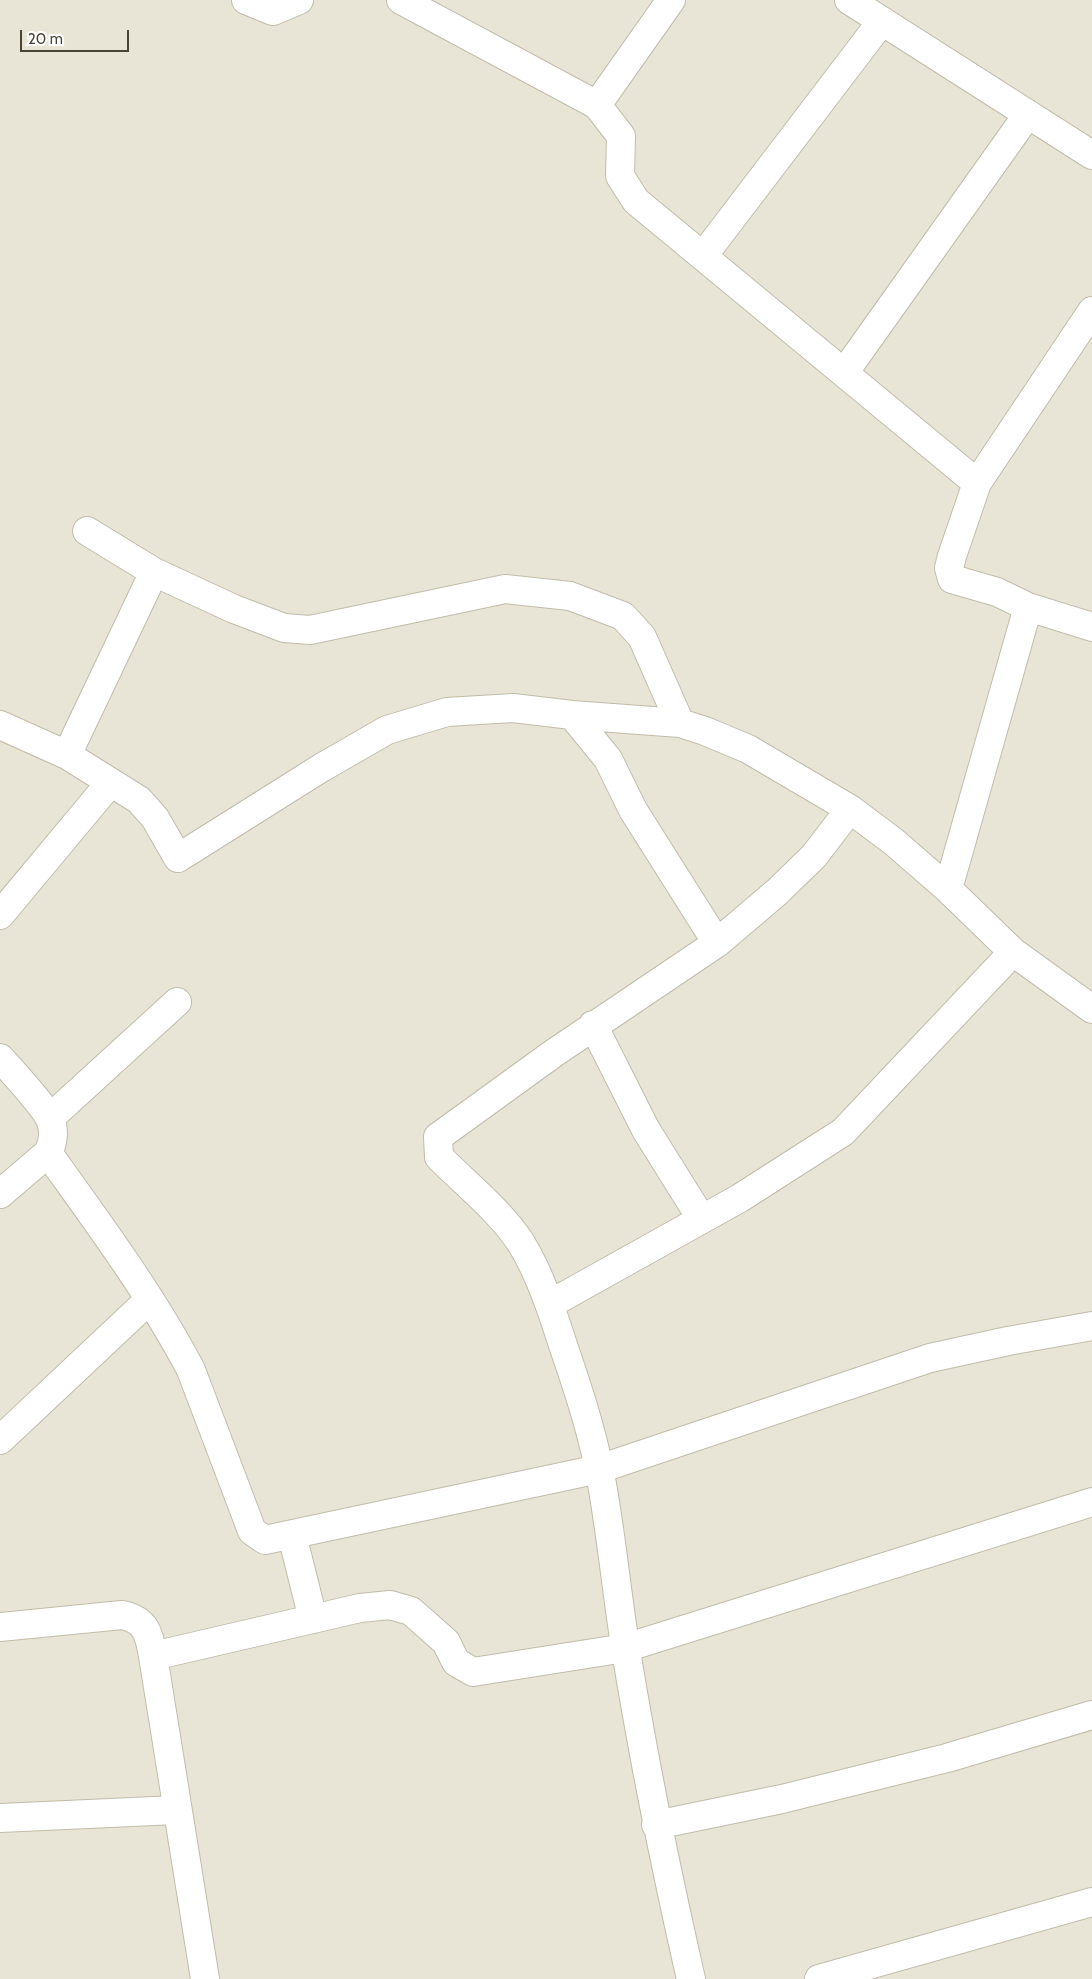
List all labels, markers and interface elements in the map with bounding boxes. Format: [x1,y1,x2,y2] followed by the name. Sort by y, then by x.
[22,20,131,52] scale bar
[28,30,63,48] text: 20 m

